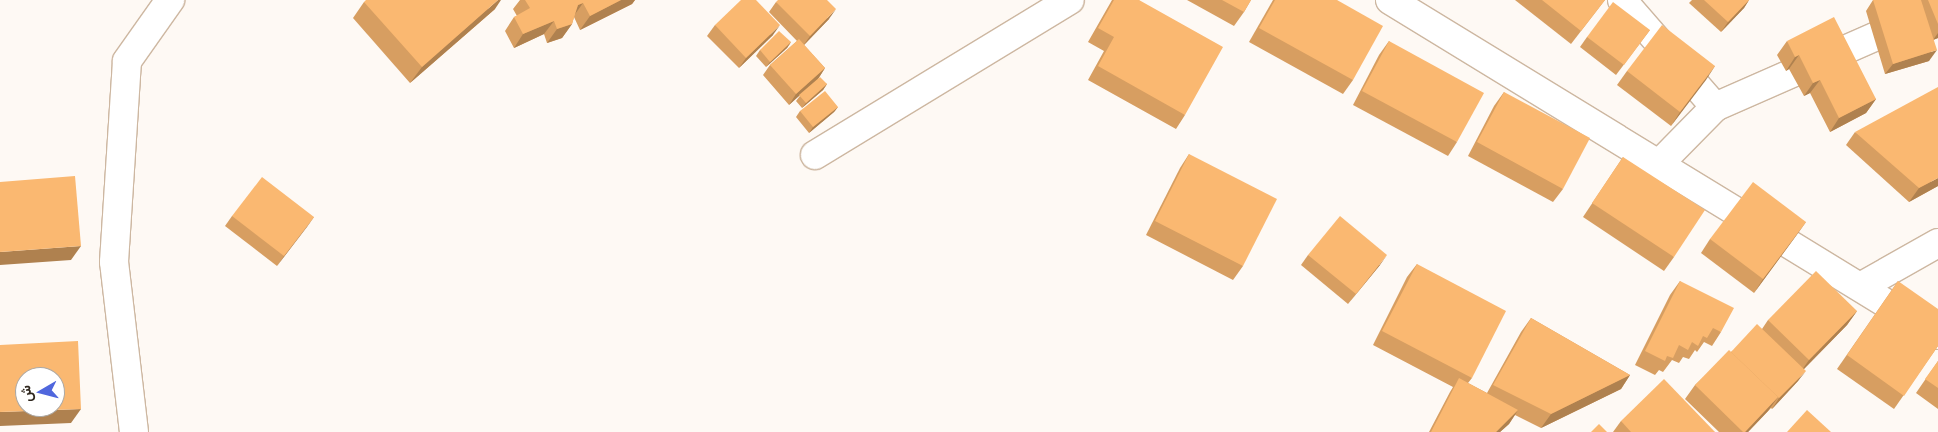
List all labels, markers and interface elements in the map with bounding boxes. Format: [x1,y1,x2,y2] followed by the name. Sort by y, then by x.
[15,367,65,417] north arrow
[16,384,36,404] text: ش

